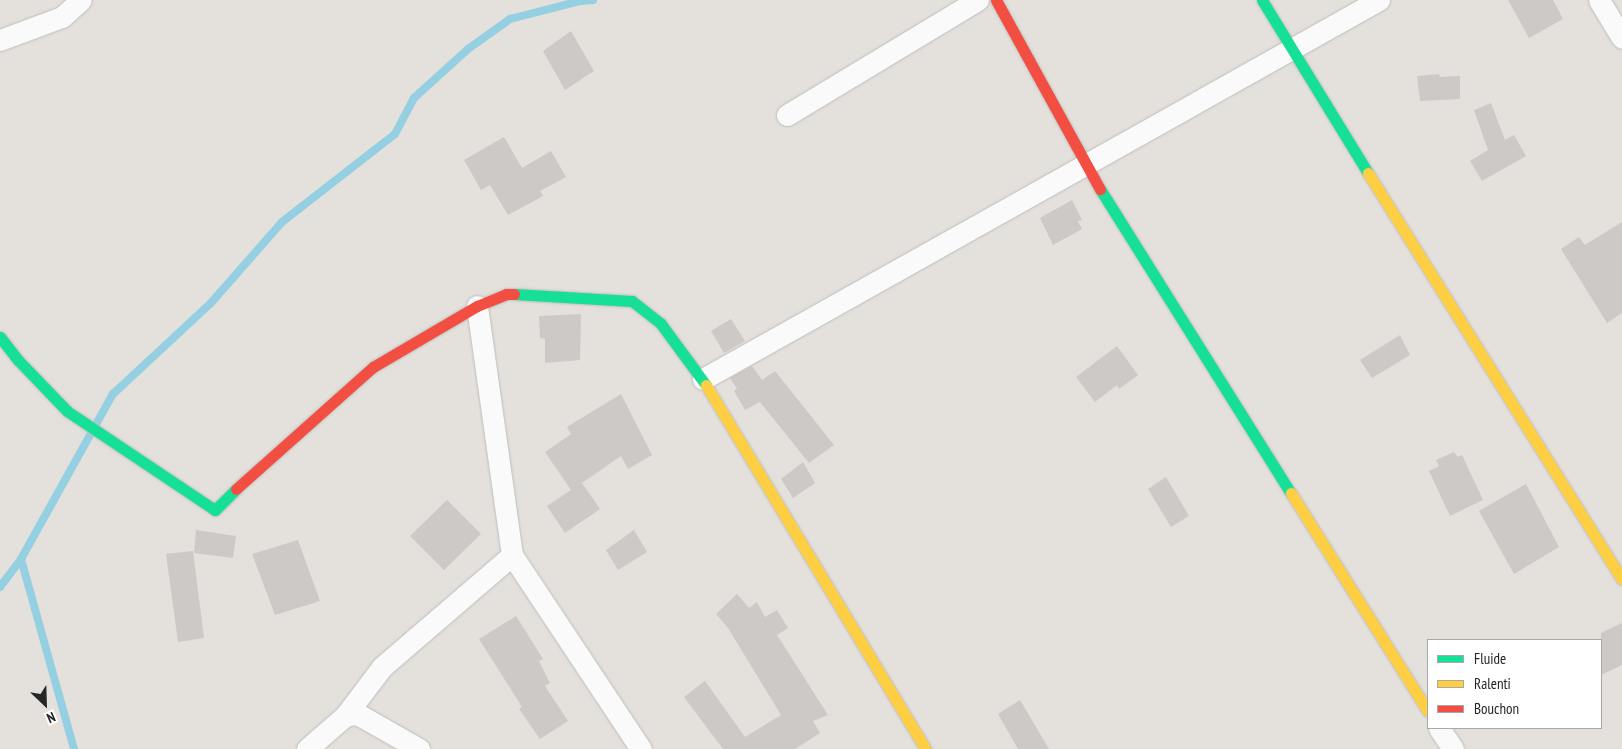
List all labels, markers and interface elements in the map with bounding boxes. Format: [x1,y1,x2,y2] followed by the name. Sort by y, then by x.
[1427,639,1602,729] legend
[1474,649,1506,668] text: Fluide
[1474,674,1511,693] text: Ralenti
[20,679,70,729] north arrow
[1474,699,1519,718] text: Bouchon
[44,708,58,727] text: N

